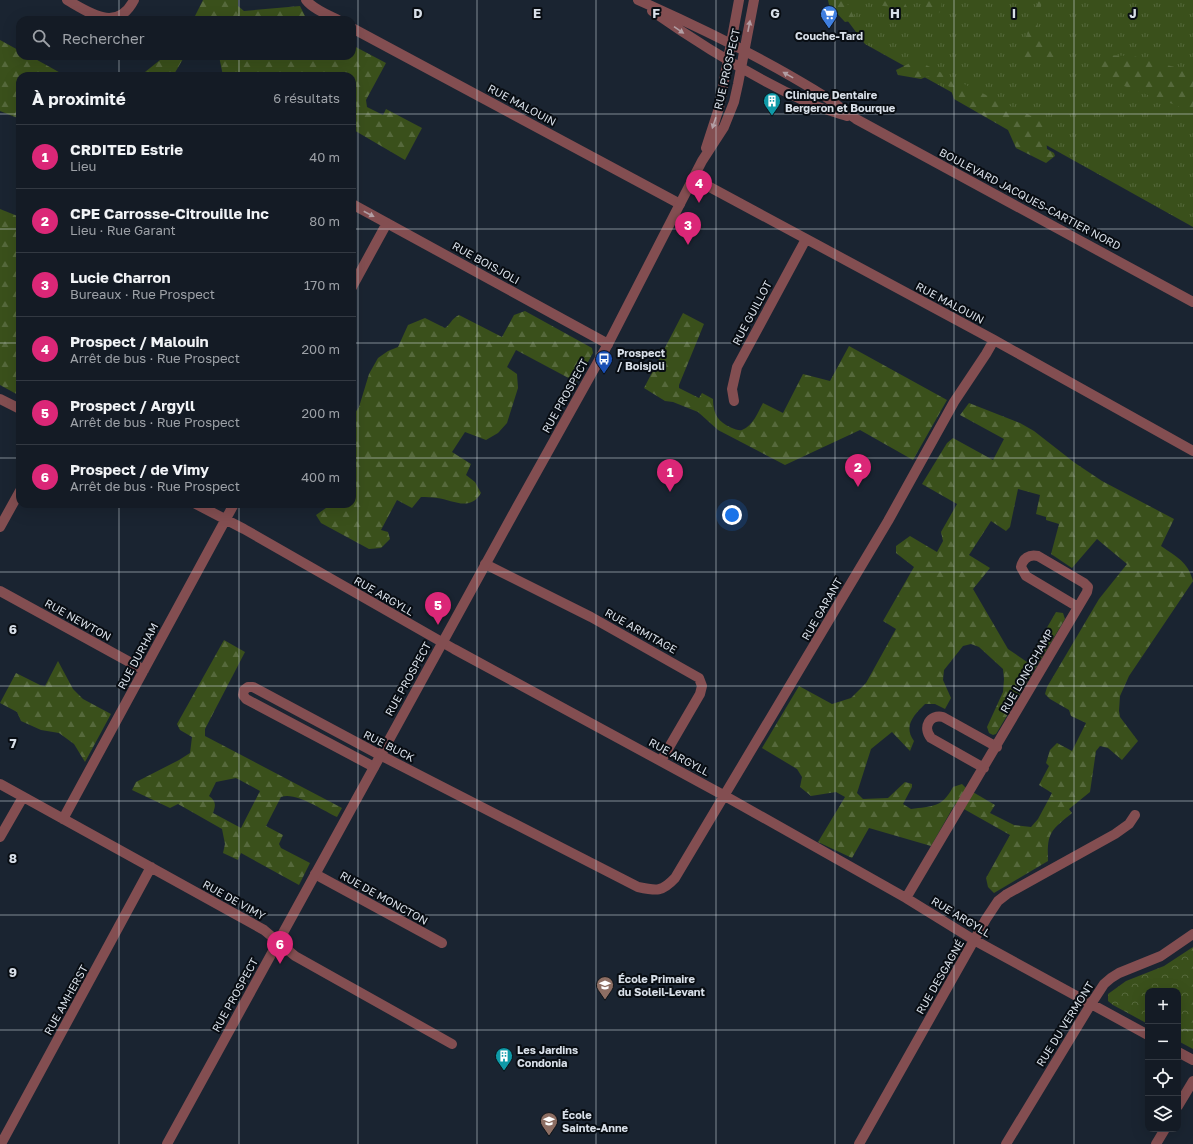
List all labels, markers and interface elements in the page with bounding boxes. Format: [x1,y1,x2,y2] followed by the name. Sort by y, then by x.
[819,4,839,29] supermarket icon: Couche-Tard
[413,5,423,21] text: D
[533,5,541,21] text: E
[652,5,660,21] text: F
[770,5,780,21] text: G
[890,5,900,21] text: H
[1012,5,1016,21] text: I
[1129,5,1137,21] text: J
[16,16,356,60] search box
[747,20,753,32] one-way arrow
[674,26,684,34] one-way arrow
[30,27,52,49] icon: search
[711,27,742,111] street label: RUE PROSPECT
[62,29,145,47] text: Rechercher
[795,29,863,42] place label: Couche-Tard
[782,72,794,78] one-way arrow
[486,81,559,128] street label: RUE MALOUIN
[32,88,126,109] text: À proximité
[785,88,896,114] place label: Clinique Dentaire Bergeron et Bourque
[273,90,340,106] text: 6 résultats
[762,91,782,116] building icon: Clinique Dentaire Bergeron et Bourque
[711,118,717,130] one-way arrow
[70,140,183,158] text: CRDITED Estrie
[937,145,1123,252] street label: BOULEVARD JACQUES-CARTIER NORD
[42,149,48,165] text: 1
[309,149,340,165] text: 40 m
[70,158,96,174] text: Lieu
[686,170,712,203] pin: 4
[70,204,269,222] text: CPE Carrosse-Citrouille Inc
[363,210,375,217] one-way arrow
[675,212,701,245] pin: 3
[41,213,49,229] text: 2
[309,213,340,229] text: 80 m
[70,222,176,238] text: Lieu · Rue Garant
[450,239,522,286] street label: RUE BOISJOLI
[70,268,171,286] text: Lucie Charron
[41,277,49,293] text: 3
[304,277,340,293] text: 170 m
[729,278,774,347] street label: RUE GUILLOT
[914,279,987,326] street label: RUE MALOUIN
[70,286,215,302] text: Bureaux · Rue Prospect
[70,332,209,350] text: Prospect / Malouin
[41,341,49,357] text: 4
[302,341,340,357] text: 200 m
[617,346,666,372] place label: Prospect / Boisjoli
[594,349,614,374] bus stop icon: Prospect / Boisjoli
[70,350,240,366] text: Arrêt de bus · Rue Prospect
[539,356,590,435] street label: RUE PROSPECT
[70,396,195,414] text: Prospect / Argyll
[41,405,49,421] text: 5
[302,405,340,421] text: 200 m
[70,414,240,430] text: Arrêt de bus · Rue Prospect
[845,454,871,487] pin: 2
[657,459,683,492] pin: 1
[70,460,209,478] text: Prospect / de Vimy
[41,469,49,485] text: 6
[301,469,340,485] text: 400 m
[70,478,240,494] text: Arrêt de bus · Rue Prospect
[722,505,742,525] your location
[352,573,417,618] street label: RUE ARGYLL
[798,575,845,642] street label: RUE GARANT
[425,592,451,625] pin: 5
[43,596,114,643] street label: RUE NEWTON
[603,605,680,656] street label: RUE ARMITAGE
[115,620,160,691] street label: RUE DURHAM
[9,621,17,637] text: 6
[997,626,1056,715] street label: RUE LONGCHAMP
[382,639,433,718] street label: RUE PROSPECT
[362,727,417,764] street label: RUE BUCK
[9,735,17,751] text: 7
[647,735,712,778] street label: RUE ARGYLL
[9,850,17,866] text: 8
[338,868,430,927] street label: RUE DE MONCTON
[201,877,268,922] street label: RUE DE VIMY
[929,894,994,940] street label: RUE ARGYLL
[267,931,293,964] pin: 6
[913,937,966,1016] street label: RUE DESGAGNÉ
[209,955,260,1034] street label: RUE PROSPECT
[41,962,90,1037] street label: RUE AMHERST
[9,964,17,980] text: 9
[618,972,705,998] place label: École Primaire du Soleil-Levant
[595,975,615,1000] school or university icon: École Primaire du Soleil-Levant
[1033,979,1096,1069] street label: RUE DU VERMONT
[1145,988,1181,1132] map controls
[1145,988,1181,1024] button: +
[1145,1024,1181,1060] button: −
[517,1043,578,1069] place label: Les Jardins Condonia
[494,1046,514,1071] building icon: Les Jardins Condonia
[1145,1060,1181,1096] button: locate
[1145,1096,1181,1132] button: layers
[562,1108,629,1134] place label: École Sainte-Anne
[539,1111,559,1136] school or university icon: École Sainte-Anne

